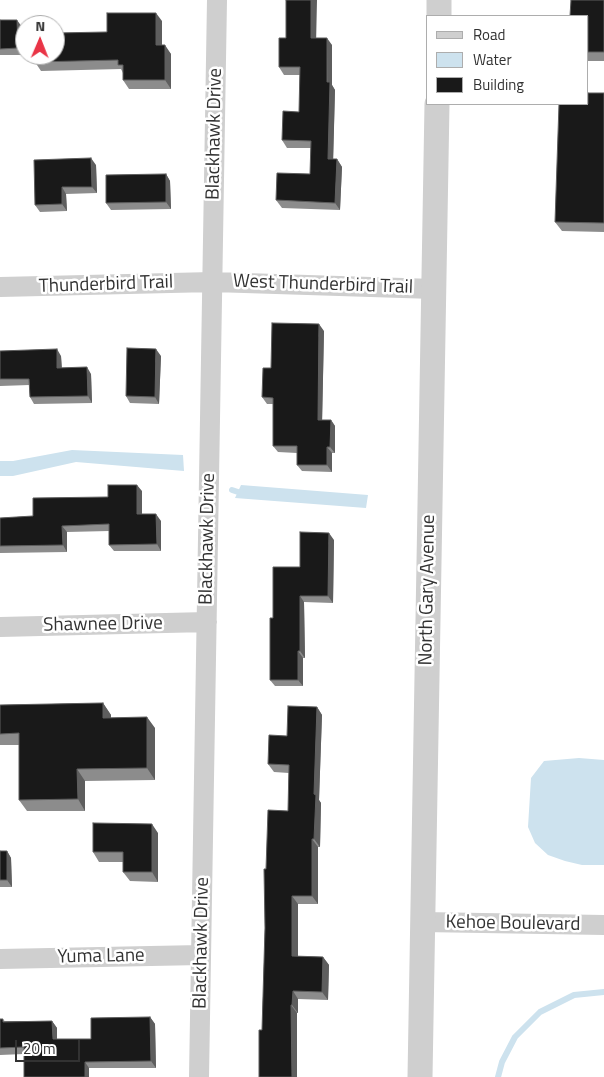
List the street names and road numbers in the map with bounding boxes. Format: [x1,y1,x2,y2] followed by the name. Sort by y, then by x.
[202,68,228,200] street label: Blackhawk Drive
[233,270,413,300] street label: West Thunderbird Trail
[38,271,174,299] street label: Thunderbird Trail
[195,473,221,605] street label: Blackhawk Drive
[415,514,441,666] street label: North Gary Avenue
[43,613,163,637] street label: Shawnee Drive
[189,877,215,1009] street label: Blackhawk Drive
[445,911,581,937] street label: Kehoe Boulevard
[57,945,145,969] street label: Yuma Lane

